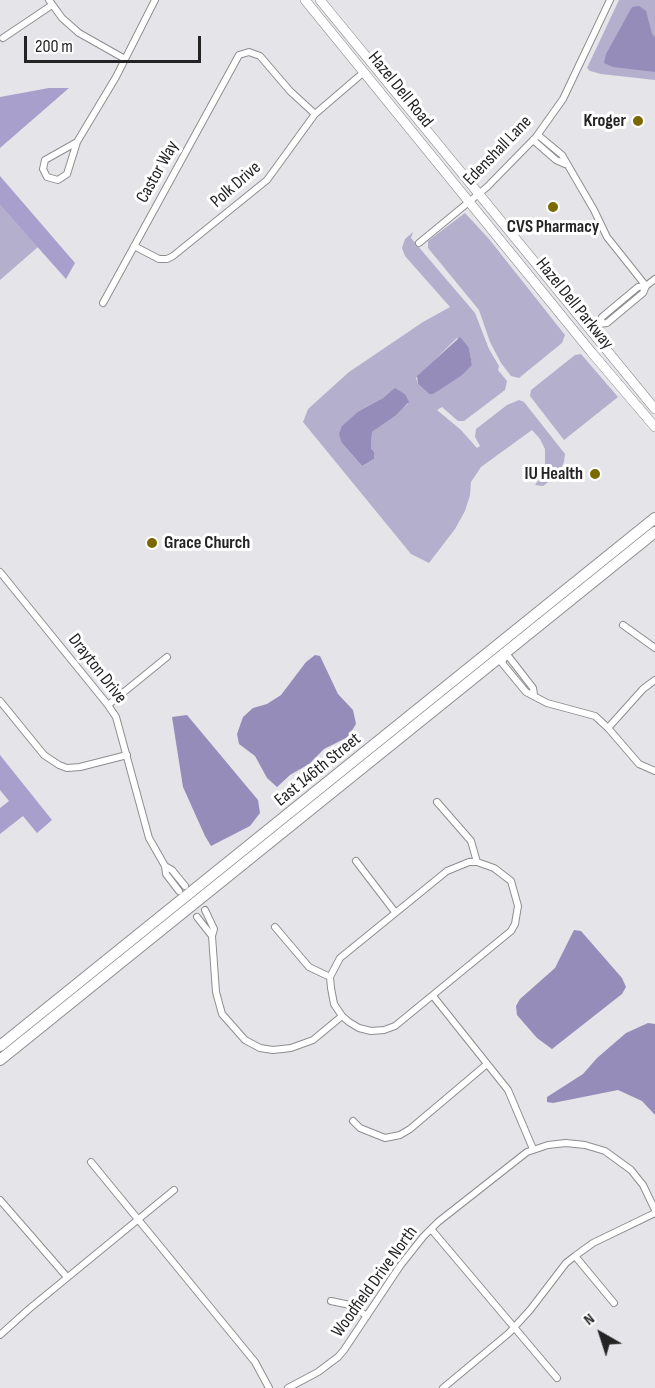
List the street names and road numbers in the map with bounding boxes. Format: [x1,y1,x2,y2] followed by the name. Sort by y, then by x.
[363,48,437,132] street label: Hazel Dell Road
[459,112,537,190] street label: Edenshall Lane
[132,137,184,207] street label: Castor Way
[206,157,266,213] street label: Polk Drive
[531,254,617,354] street label: Hazel Dell Parkway
[63,630,131,708] street label: Drayton Drive
[271,729,365,811] street label: East 146th Street
[327,1222,423,1342] street label: Woodfield Drive North

